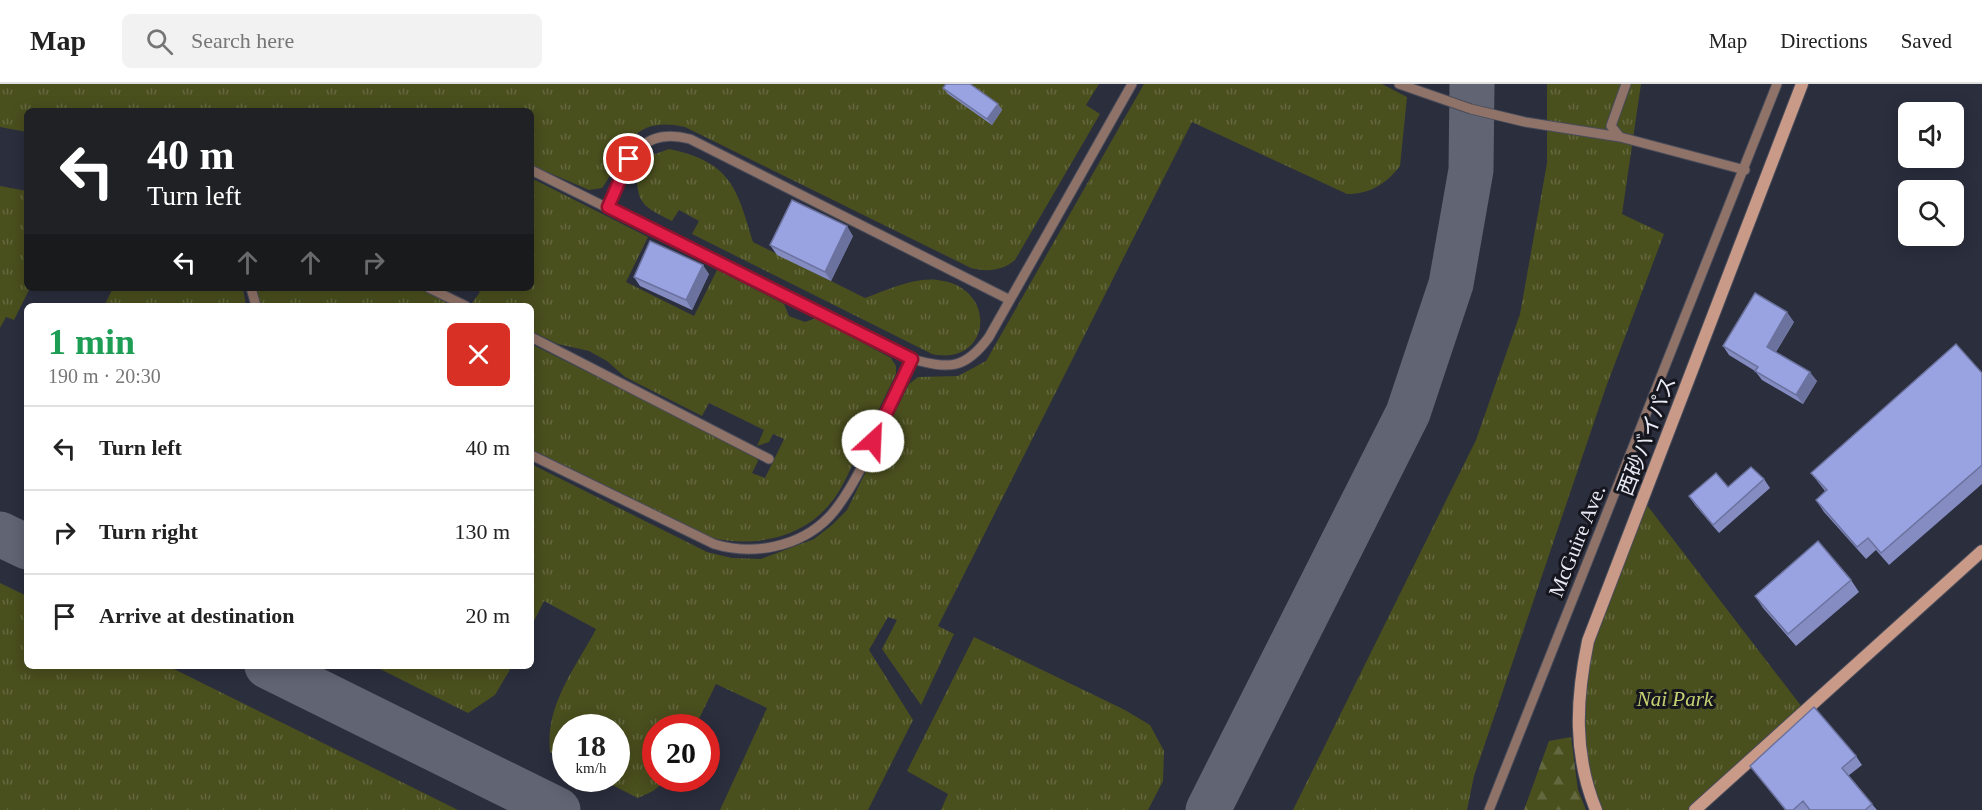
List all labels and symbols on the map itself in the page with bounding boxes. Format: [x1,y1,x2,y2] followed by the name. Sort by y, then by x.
[603,133,654,184] pin
[1613,373,1681,499] street label: 西砂バイパス
[841,409,905,473] position arrow
[1544,482,1610,600] street label: McGuire Ave.
[1636,687,1714,711] park label: Nai Park
[642,714,720,792] speed limit sign: 20

